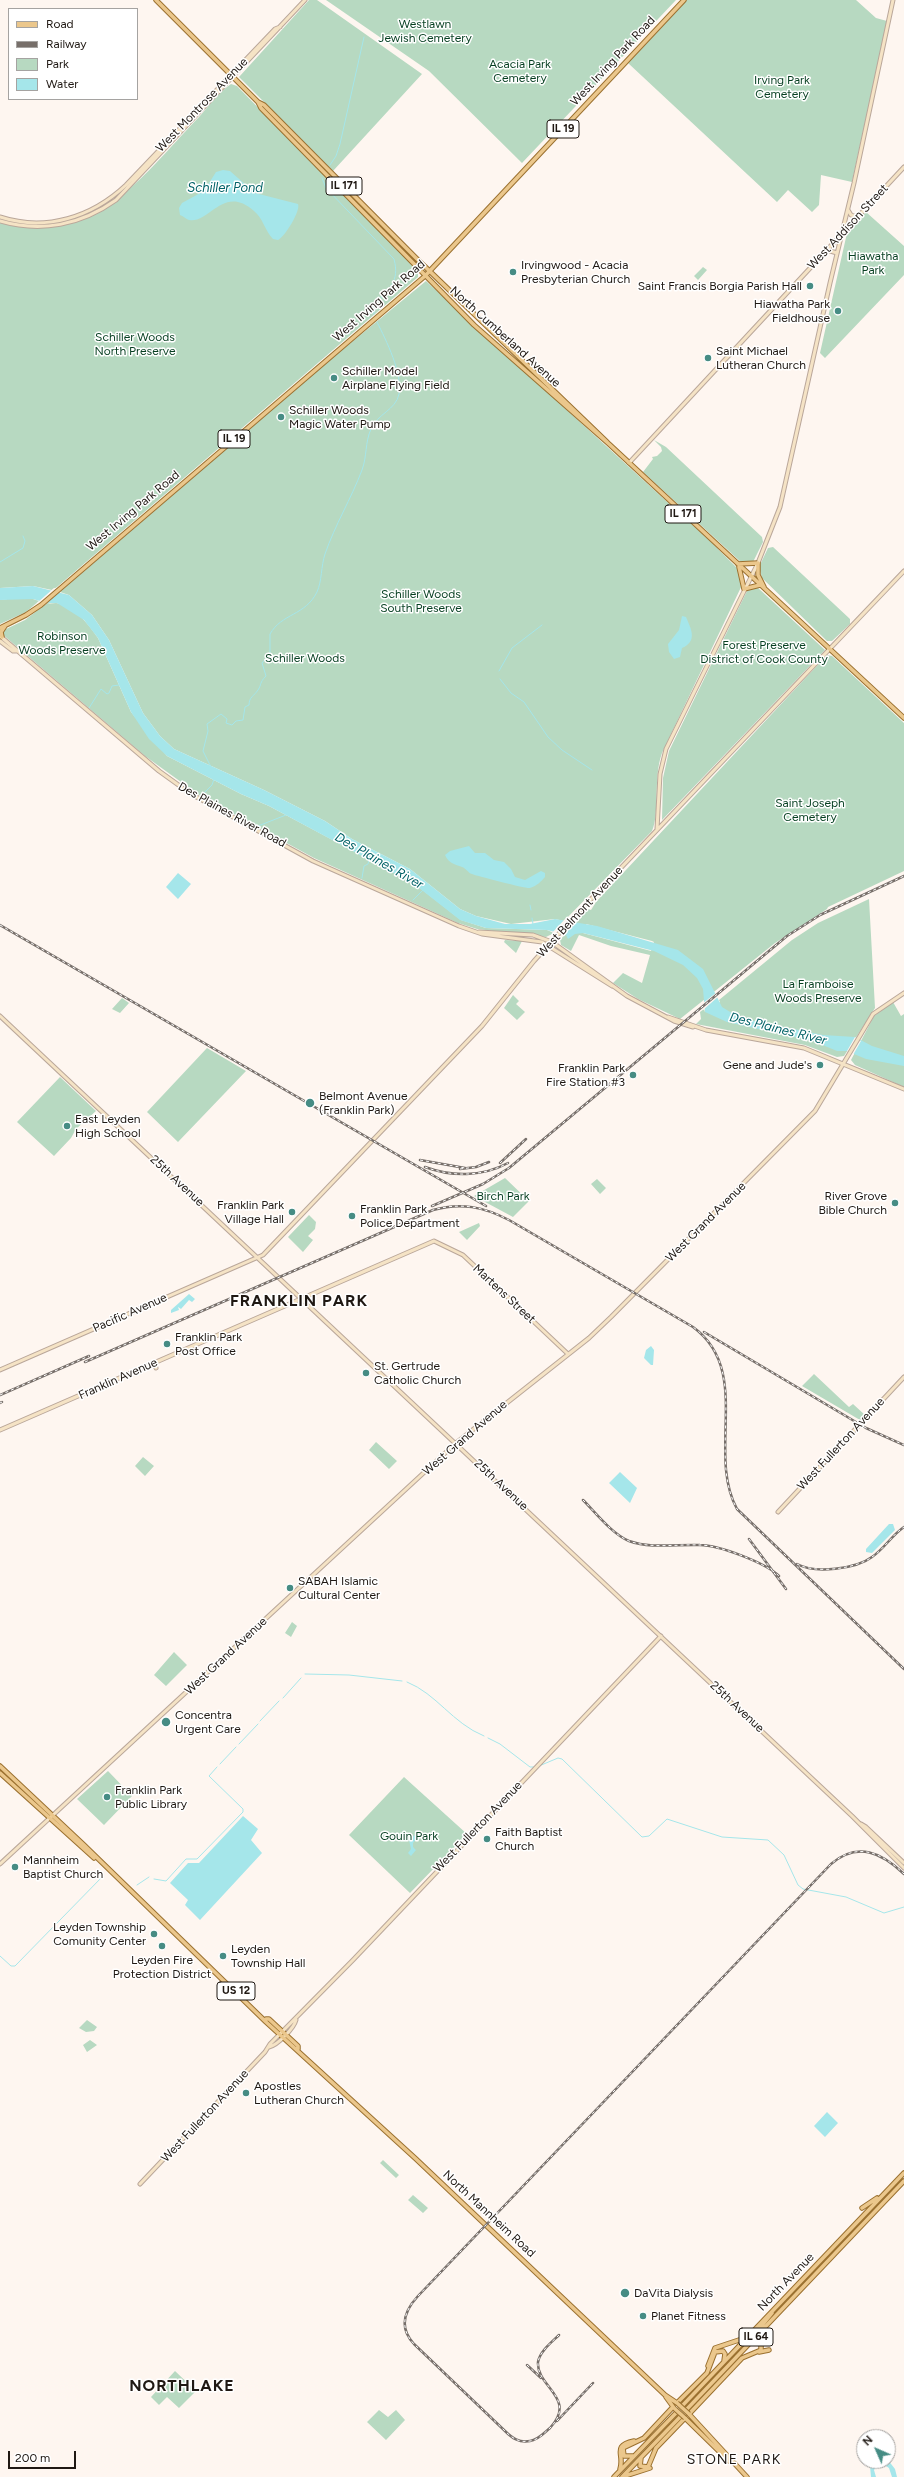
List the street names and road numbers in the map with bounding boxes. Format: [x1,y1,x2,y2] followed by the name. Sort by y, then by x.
[568,13,658,109] street label: West Irving Park Road
[153,55,251,155] street label: West Montrose Avenue
[547,120,579,138] road number: IL 19
[326,177,362,195] road number: IL 171
[805,181,891,273] street label: West Addison Street
[330,257,428,345] street label: West Irving Park Road
[447,284,563,390] street label: North Cumberland Avenue
[218,430,250,448] road number: IL 19
[84,468,182,554] street label: West Irving Park Road
[665,505,701,523] road number: IL 171
[175,779,289,851] street label: Des Plaines River Road
[534,864,626,960] street label: West Belmont Avenue
[147,1152,207,1210] street label: 25th Avenue
[663,1179,749,1265] street label: West Grand Avenue
[470,1261,538,1327] street label: Martens Street
[91,1290,169,1336] street label: Pacific Avenue
[76,1355,160,1403] street label: Franklin Avenue
[794,1395,888,1493] street label: West Fullerton Avenue
[420,1397,510,1479] street label: West Grand Avenue
[471,1456,531,1514] street label: 25th Avenue
[182,1614,270,1698] street label: West Grand Avenue
[707,1678,767,1736] street label: 25th Avenue
[431,1778,525,1876] street label: West Fullerton Avenue
[217,1982,255,2000] road number: US 12
[158,2067,252,2165] street label: West Fullerton Avenue
[440,2167,538,2261] street label: North Mannheim Road
[755,2250,817,2314] street label: North Avenue
[739,2328,773,2346] road number: IL 64

